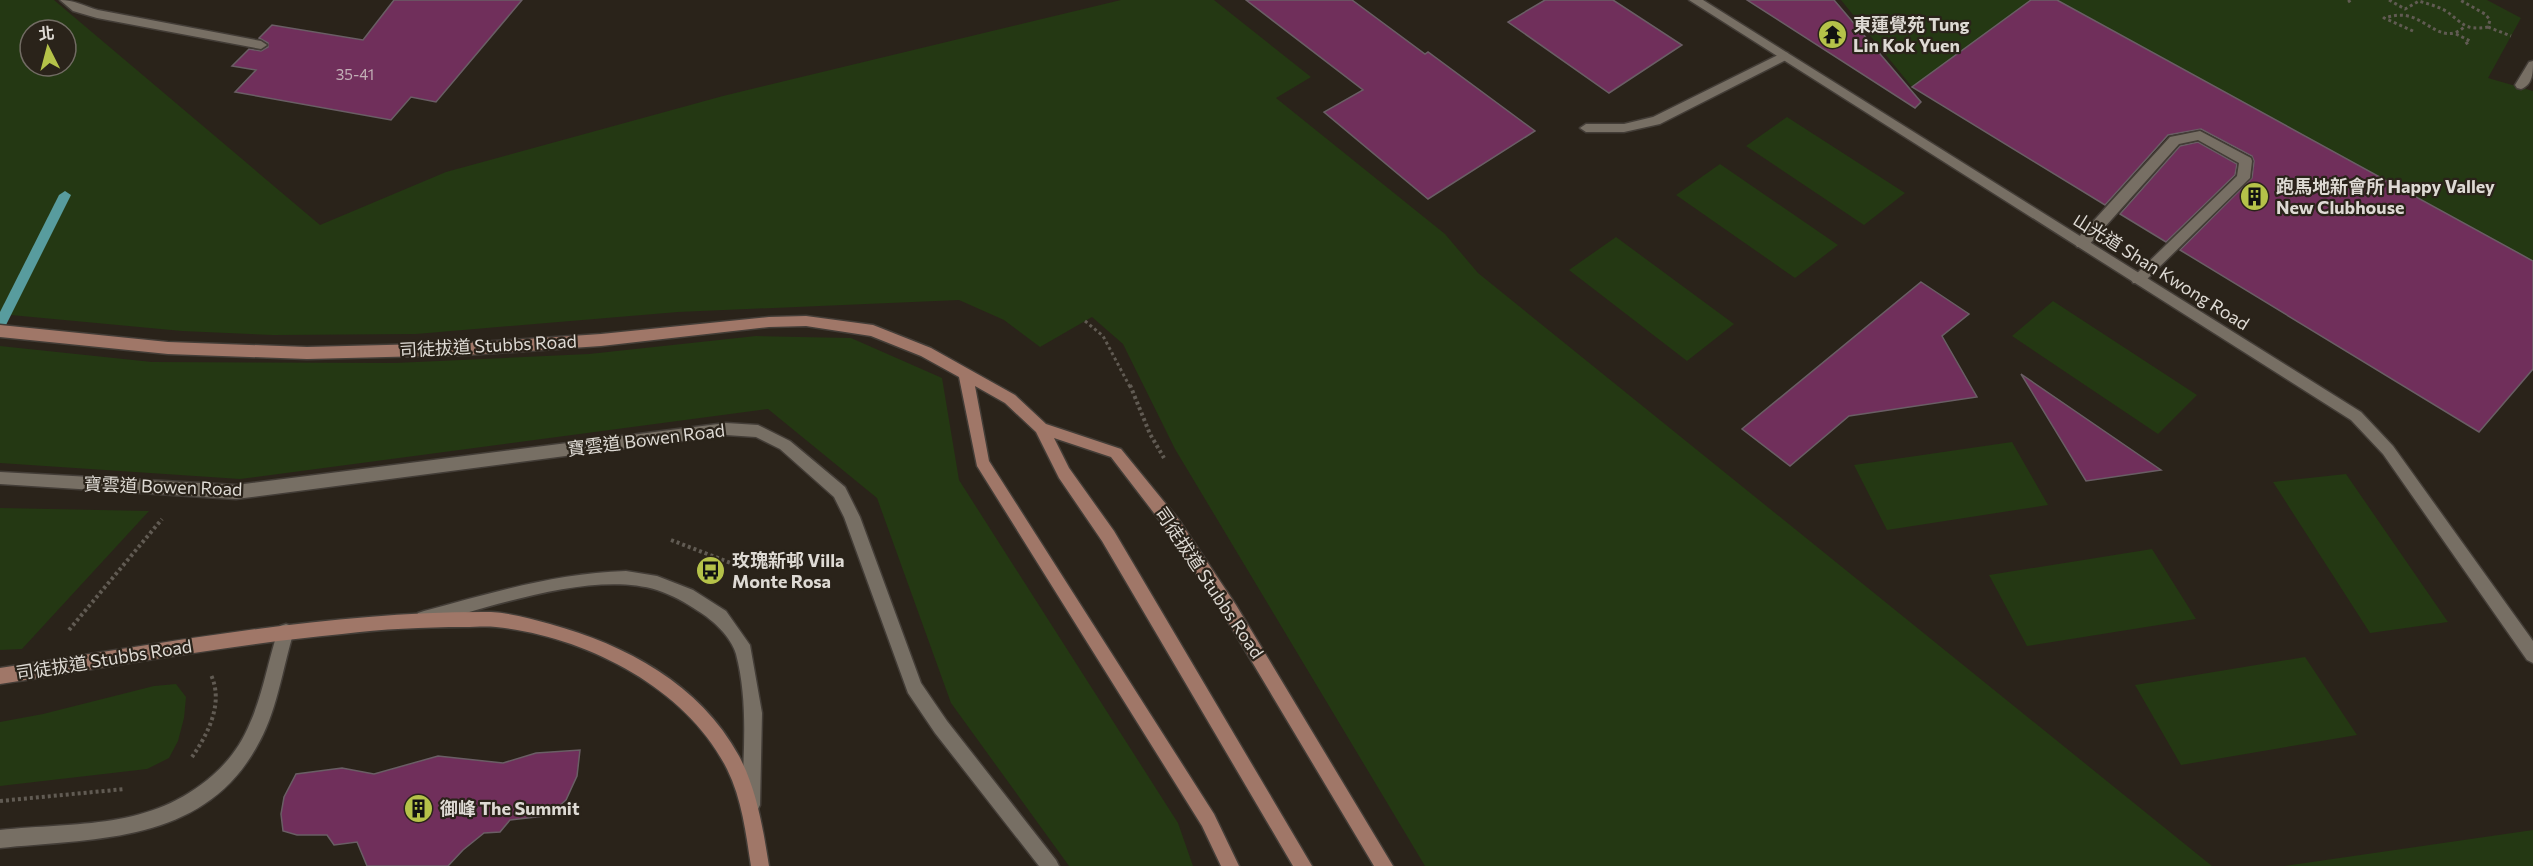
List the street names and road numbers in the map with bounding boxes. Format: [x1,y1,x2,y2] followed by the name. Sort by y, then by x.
[2069,208,2254,334] street label: 山光道 Shan Kwong Road
[398,329,577,361] street label: 司徒拔道 Stubbs Road
[566,418,726,460] street label: 寶雲道 Bowen Road
[83,472,243,500] street label: 寶雲道 Bowen Road
[1151,502,1269,662] street label: 司徒拔道 Stubbs Road
[14,634,193,684] street label: 司徒拔道 Stubbs Road

